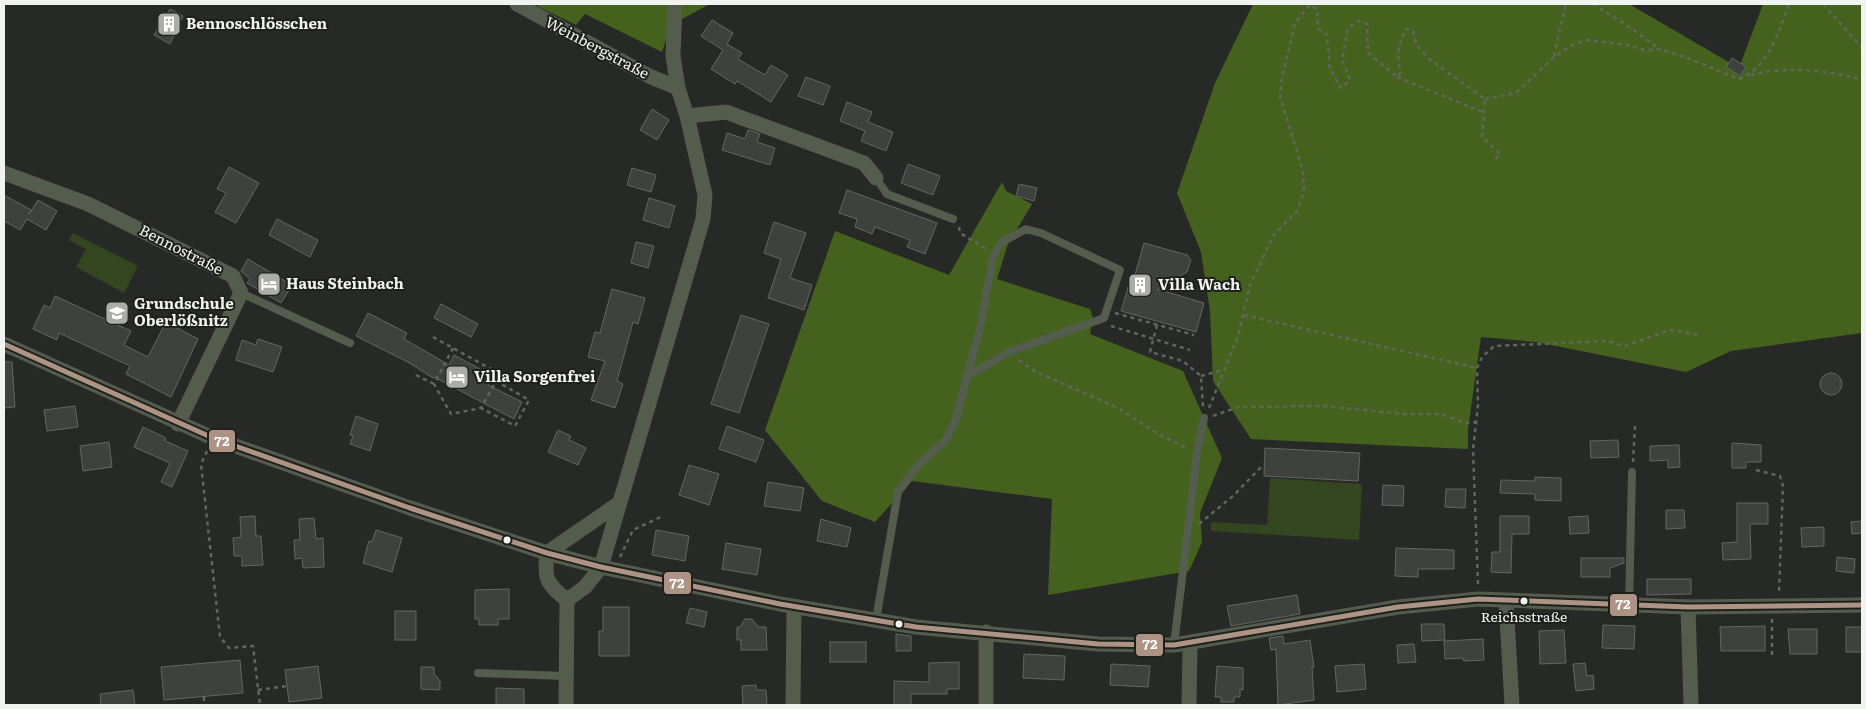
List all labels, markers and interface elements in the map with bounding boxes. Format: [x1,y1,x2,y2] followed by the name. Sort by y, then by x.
[542,10,654,84] street label: Weinbergstraße
[156,11,182,37] building icon: Bennoschlösschen
[186,11,328,34] place label: Bennoschlösschen
[136,218,228,280] street label: Bennostraße
[256,271,282,297] hotel icon: Haus Steinbach
[286,271,404,294] place label: Haus Steinbach
[1127,272,1153,298] building icon: Villa Wach
[1158,272,1240,295] place label: Villa Wach
[134,291,234,331] place label: Grundschule Oberlößnitz
[104,300,130,326] school or university icon: Grundschule Oberlößnitz
[444,364,470,390] hotel icon: Villa Sorgenfrei
[474,364,596,387] place label: Villa Sorgenfrei
[208,429,236,453] line badge: 72
[214,430,230,450] text: 72
[502,535,512,545] unlabelled marker
[663,571,692,595] line badge: 72
[669,572,685,592] text: 72
[1609,593,1638,617] line badge: 72
[1615,593,1631,613] text: 72
[1519,596,1529,606] marker: Reichsstraße
[1481,606,1567,626] place label: Reichsstraße
[894,619,904,629] unlabelled marker
[1135,633,1164,657] line badge: 72
[1142,633,1158,653] text: 72

